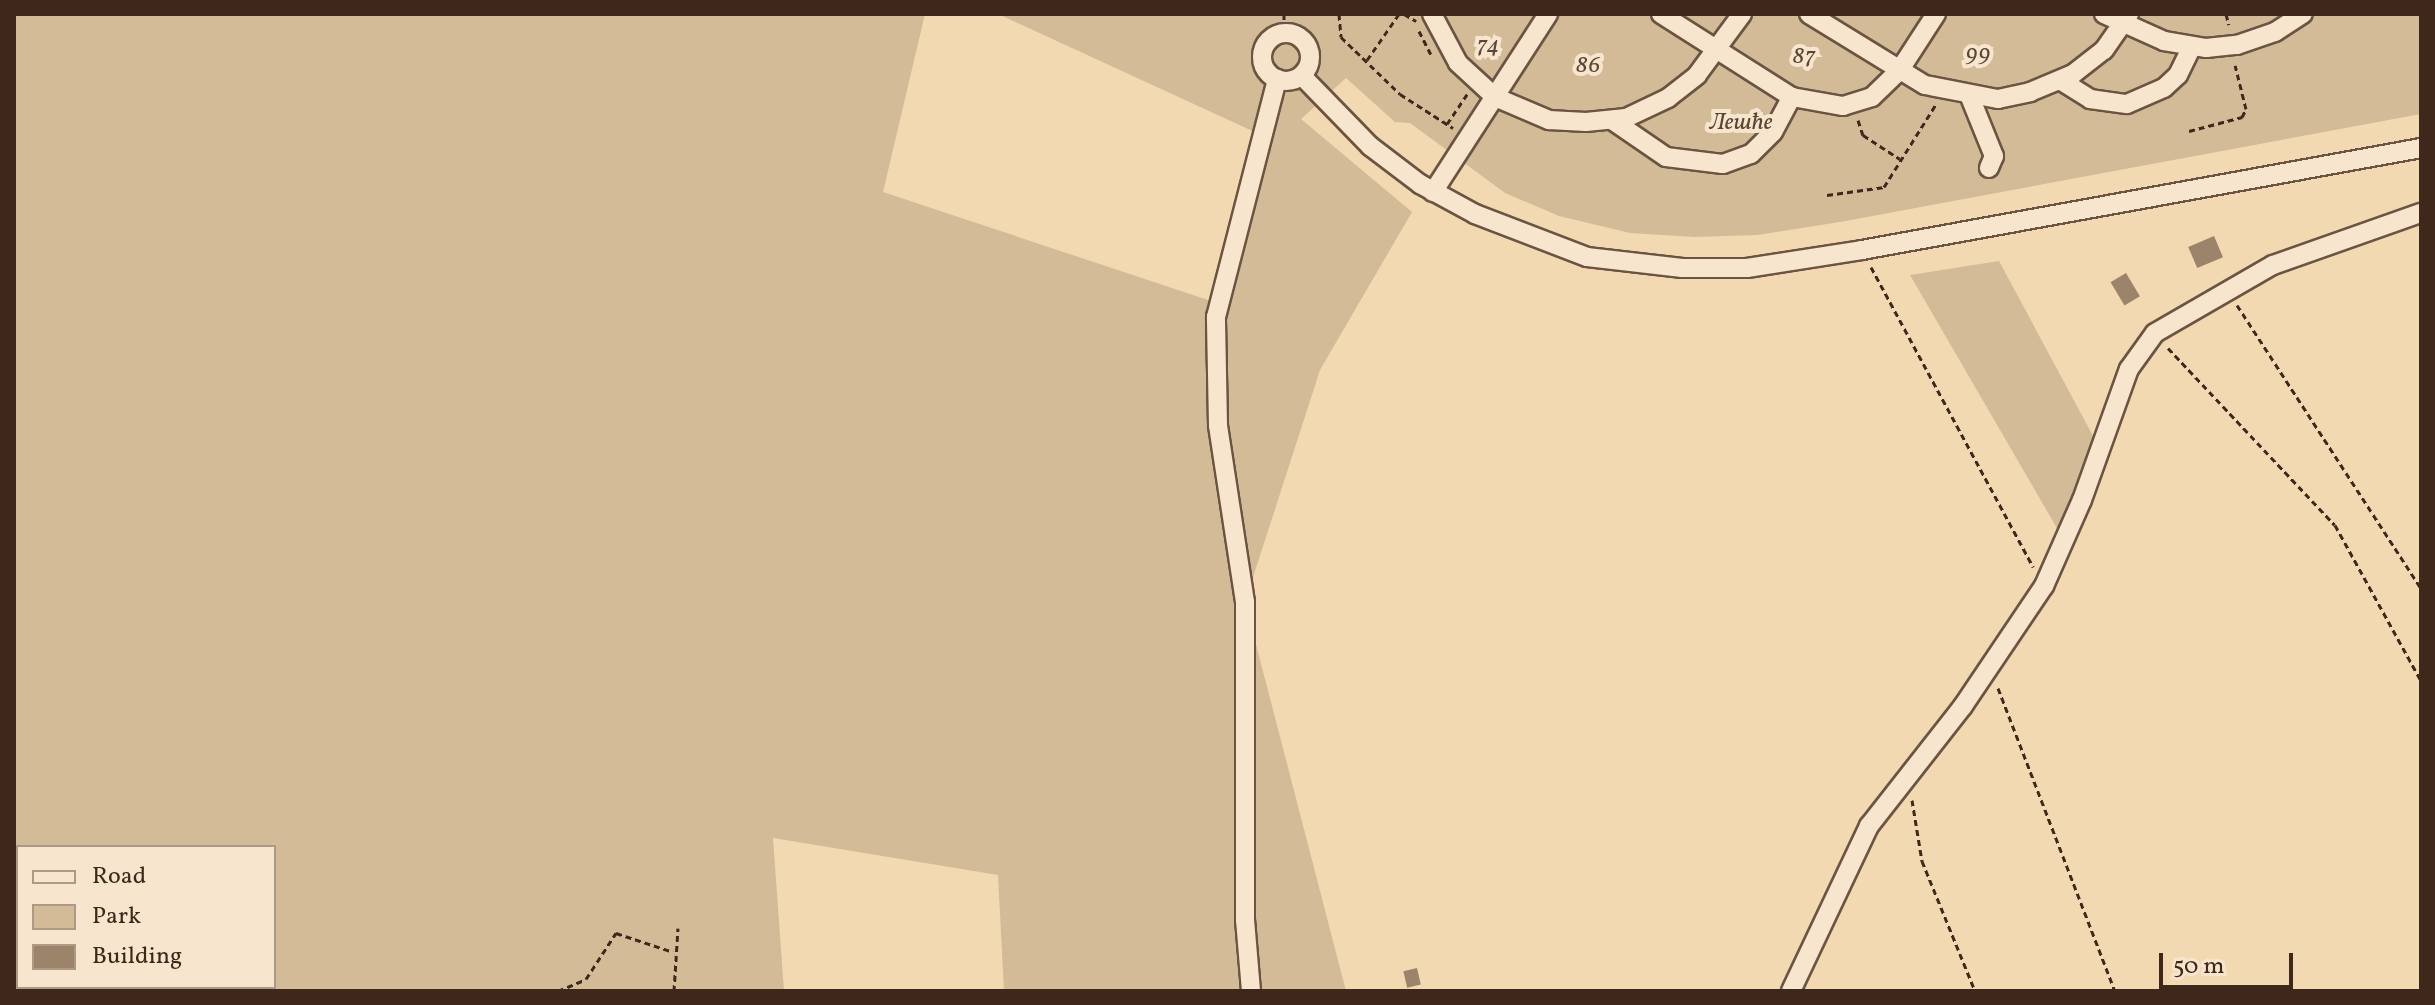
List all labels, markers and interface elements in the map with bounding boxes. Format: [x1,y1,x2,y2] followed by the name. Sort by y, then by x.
[1477,33,1499,61] park label: 74
[1965,41,1991,69] park label: 99
[1792,44,1816,72] park label: 87
[1575,53,1601,81] park label: 86
[1710,110,1772,138] park label: Лешће
[16,845,276,989] legend
[92,860,146,894] text: Road
[92,900,141,934] text: Park
[2163,937,2297,987] scale bar
[92,940,182,974] text: Building
[2173,950,2225,984] text: 50 m

